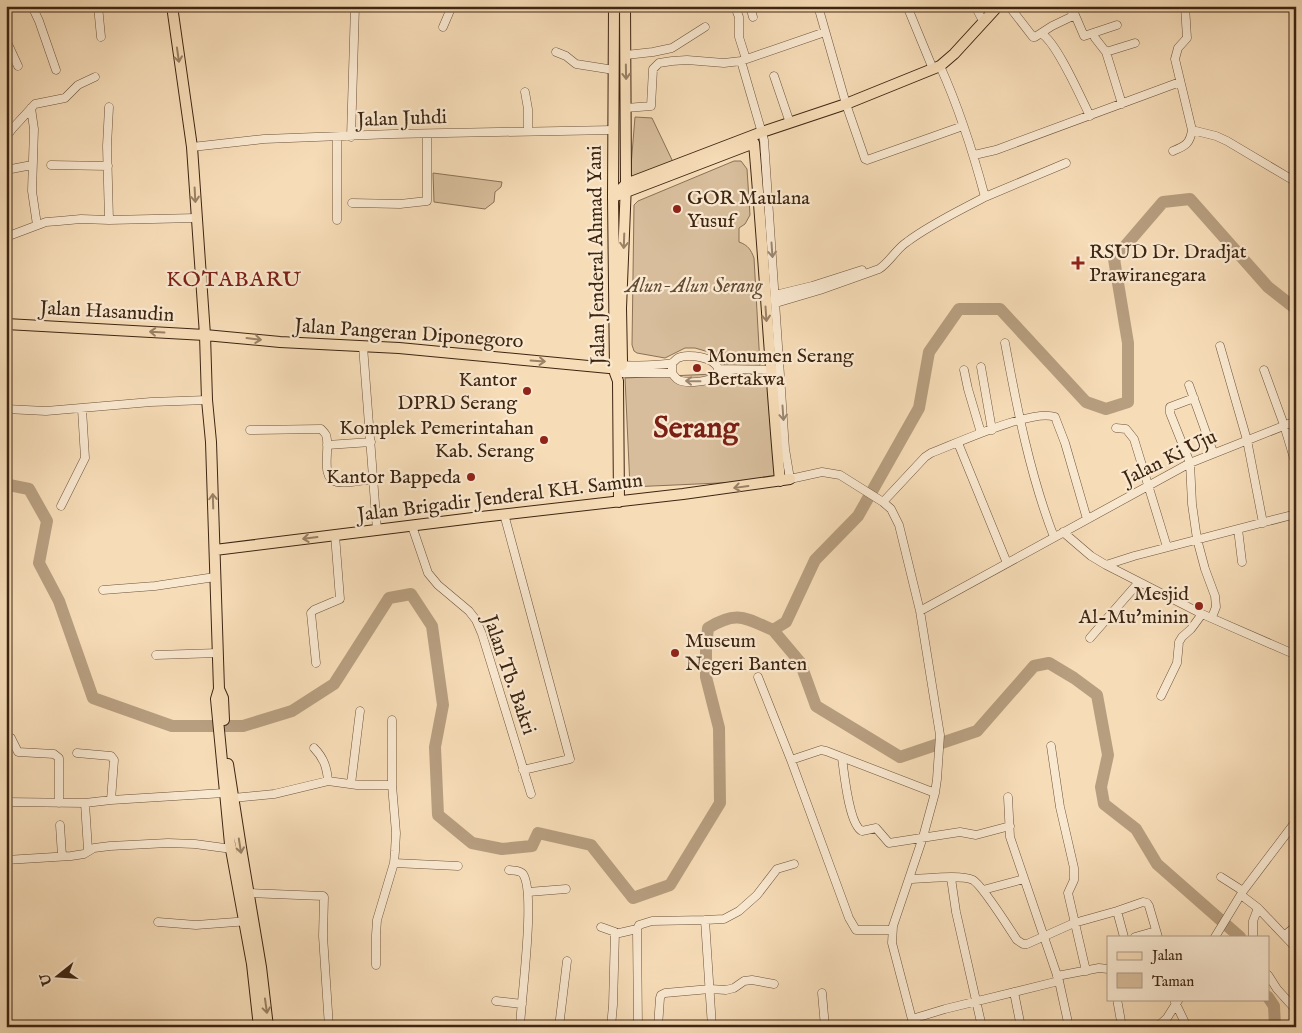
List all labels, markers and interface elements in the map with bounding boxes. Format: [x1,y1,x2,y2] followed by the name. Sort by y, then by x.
[174,46,184,62] one-way arrow
[621,64,631,80] one-way arrow
[355,105,447,133] street label: Jalan Juhdi
[583,145,611,367] street label: Jalan Jenderal Ahmad Yani
[687,186,810,234] place label: GOR Maulana Yusuf
[191,187,200,203] one-way arrow
[671,203,683,215] marker: GOR Maulana Yusuf
[619,233,628,249] one-way arrow
[1089,240,1247,288] place label: RSUD Dr. Dradjat Prawiranegara
[767,242,777,258] one-way arrow
[1071,256,1085,270] marker: RSUD Dr. Dradjat Prawiranegara
[166,266,302,294] district label: KOTABARU
[624,274,764,300] park label: Alun-Alun Serang
[37,296,175,328] street label: Jalan Hasanudin
[762,306,771,322] one-way arrow
[292,313,525,354] street label: Jalan Pangeran Diponegoro
[149,328,165,337] one-way arrow
[246,334,262,344] one-way arrow
[707,344,855,392] place label: Monumen Serang Bertakwa
[530,356,546,366] one-way arrow
[691,362,703,374] marker: Monumen Serang Bertakwa
[397,368,518,416] place label: Kantor DPRD Serang
[685,377,701,386] one-way arrow
[521,385,533,397] marker: Kantor DPRD Serang
[778,404,787,420] one-way arrow
[653,410,740,448] district label: Serang
[339,416,535,464] place label: Komplek Pemerintahan Kab. Serang
[1117,424,1221,492] street label: Jalan Ki Uju
[538,434,550,446] marker: Komplek Pemerintahan Kab. Serang
[326,465,461,490] place label: Kantor Bappeda
[354,468,644,528] street label: Jalan Brigadir Jenderal KH. Samun
[465,471,477,483] marker: Kantor Bappeda
[734,482,750,492] one-way arrow
[208,494,218,510] one-way arrow
[302,533,318,543] one-way arrow
[1078,582,1189,630] place label: Mesjid Al-Mu'minin
[1193,600,1205,612] marker: Mesjid Al-Mu'minin
[476,610,541,738] street label: Jalan Tb. Bakri
[685,629,808,677] place label: Museum Negeri Banten
[669,647,681,659] marker: Museum Negeri Banten
[236,837,246,853] one-way arrow
[1107,936,1270,1000] legend
[1150,946,1183,965] text: Jalan
[32,950,82,1000] north arrow
[36,970,57,989] text: U
[1152,972,1194,991] text: Taman
[262,998,272,1014] one-way arrow

